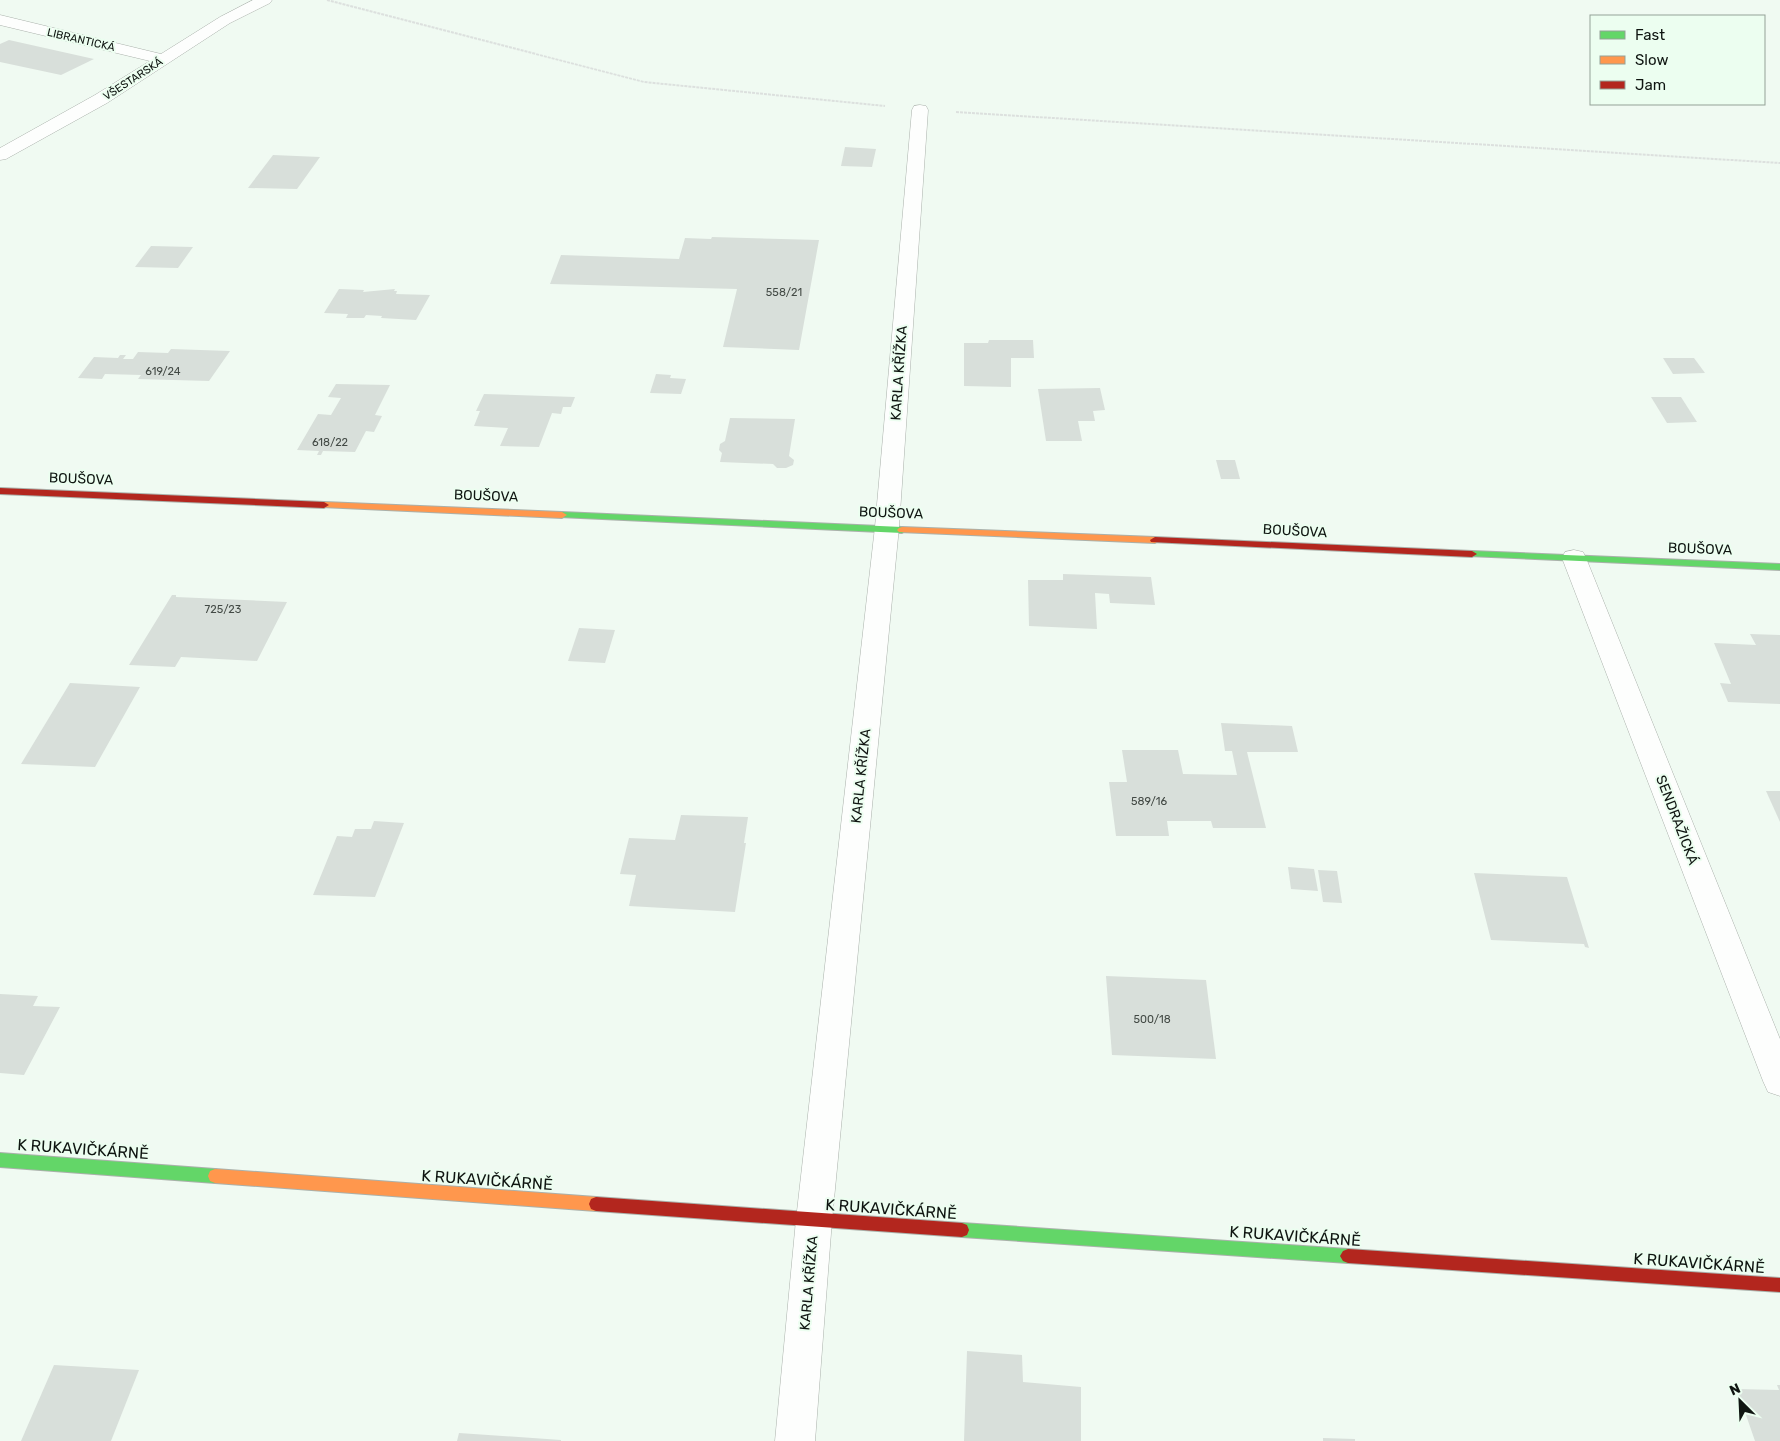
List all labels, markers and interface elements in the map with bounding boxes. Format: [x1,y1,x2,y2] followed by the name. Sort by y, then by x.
[1590,15,1765,105] legend
[46,26,117,54] street label: LIBRANTICKÁ
[1635,26,1665,44] text: Fast
[1635,51,1668,69] text: Slow
[101,55,166,103] street label: VŠESTARSKÁ
[1635,76,1666,94] text: Jam
[766,286,802,299] house number: 558/21
[886,324,911,421] street label: KARLA KŘÍŽKA
[145,365,181,378] house number: 619/24
[312,436,348,449] house number: 618/22
[49,468,114,489] street label: BOUŠOVA
[454,485,519,506] street label: BOUŠOVA
[859,502,924,523] street label: BOUŠOVA
[1262,520,1328,541] street label: BOUŠOVA
[1668,538,1733,559] street label: BOUŠOVA
[205,603,242,616] house number: 725/23
[847,727,874,824] street label: KARLA KŘÍŽKA
[1652,772,1703,868] street label: SENDRAŽICKÁ
[1131,795,1167,808] house number: 589/16
[1133,1013,1171,1026] house number: 500/18
[17,1134,149,1163] street label: K RUKAVIČKÁRNĚ
[421,1165,553,1194] street label: K RUKAVIČKÁRNĚ
[825,1194,957,1223] street label: K RUKAVIČKÁRNĚ
[1229,1221,1361,1250] street label: K RUKAVIČKÁRNĚ
[795,1234,822,1331] street label: KARLA KŘÍŽKA
[1633,1248,1765,1277] street label: K RUKAVIČKÁRNĚ
[1715,1376,1765,1426] north arrow
[1727,1380,1743,1399] text: N

